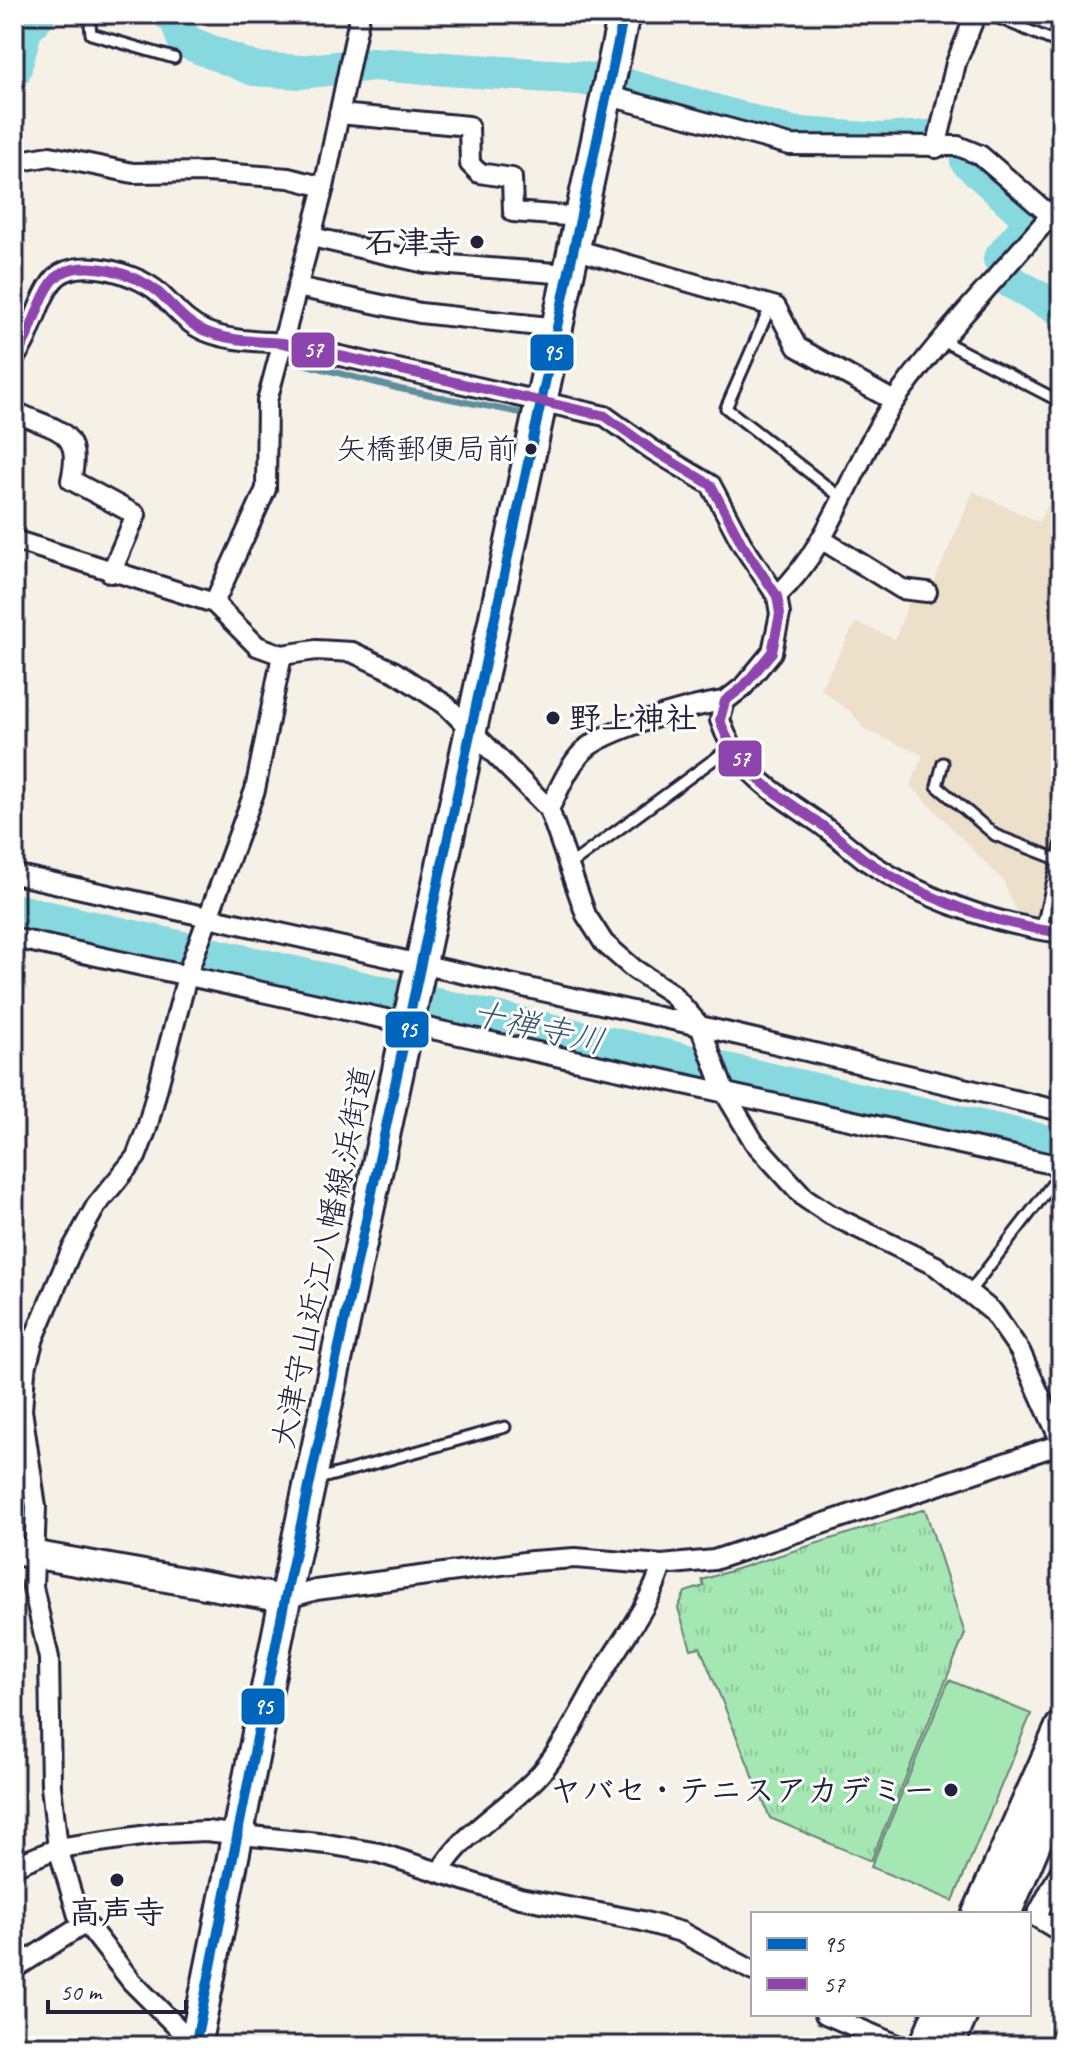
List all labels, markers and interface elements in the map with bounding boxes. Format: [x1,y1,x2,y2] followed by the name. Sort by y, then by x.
[365,222,461,263] place label: 石津寺
[468,233,486,251] marker: 石津寺
[290,331,336,369] line badge: 57
[529,333,575,372] line badge: 95
[303,336,325,364] text: 57
[542,339,564,367] text: 95
[336,430,516,468] place label: 矢橋郵便局前
[523,441,539,457] marker: 矢橋郵便局前
[569,698,697,739] place label: 野上神社
[544,709,562,727] marker: 野上神社
[717,739,763,778] line badge: 57
[730,745,752,773] text: 57
[467,991,609,1063] water label: 十禅寺川
[384,1010,430,1049] line badge: 95
[397,1016,419,1044] text: 95
[262,1062,384,1452] street label: 大津守山近江八幡線;浜街道
[240,1687,286,1726] line badge: 95
[253,1693,275,1721] text: 95
[550,1770,935,1811] place label: ヤバセ・テニスアカデミー
[942,1781,960,1799] marker: ヤバセ・テニスアカデミー
[108,1871,126,1889] marker: 高声寺
[69,1892,165,1933] place label: 高声寺
[751,1912,1031,2016] legend
[823,1929,846,1959] text: 95
[48,1964,186,2014] scale bar
[823,1969,846,1999] text: 57
[60,1977,103,2007] text: 50 m

